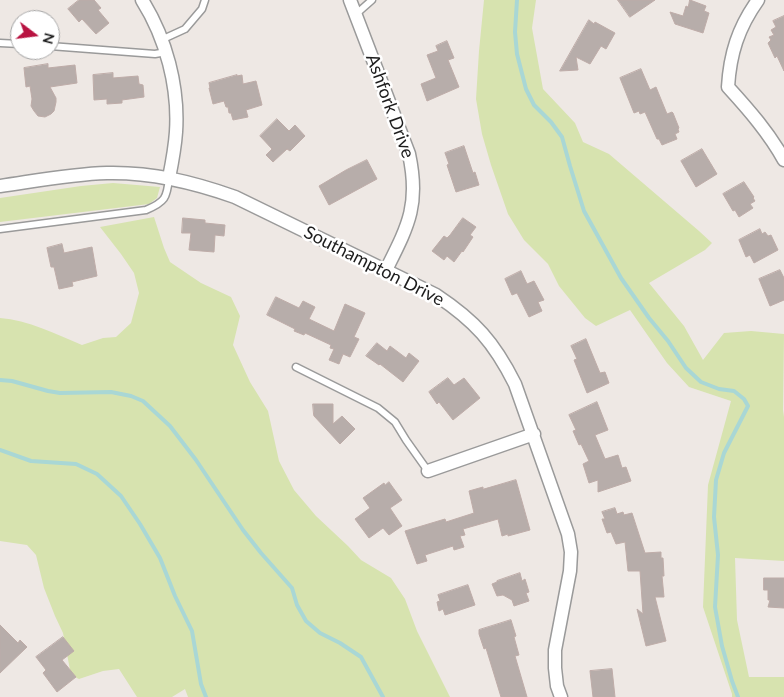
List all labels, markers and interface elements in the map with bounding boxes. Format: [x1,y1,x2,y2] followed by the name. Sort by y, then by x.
[10,10,60,60] north arrow
[39,31,59,46] text: N
[361,51,419,161] street label: Ashfork Drive
[300,221,448,311] street label: Southampton Drive

